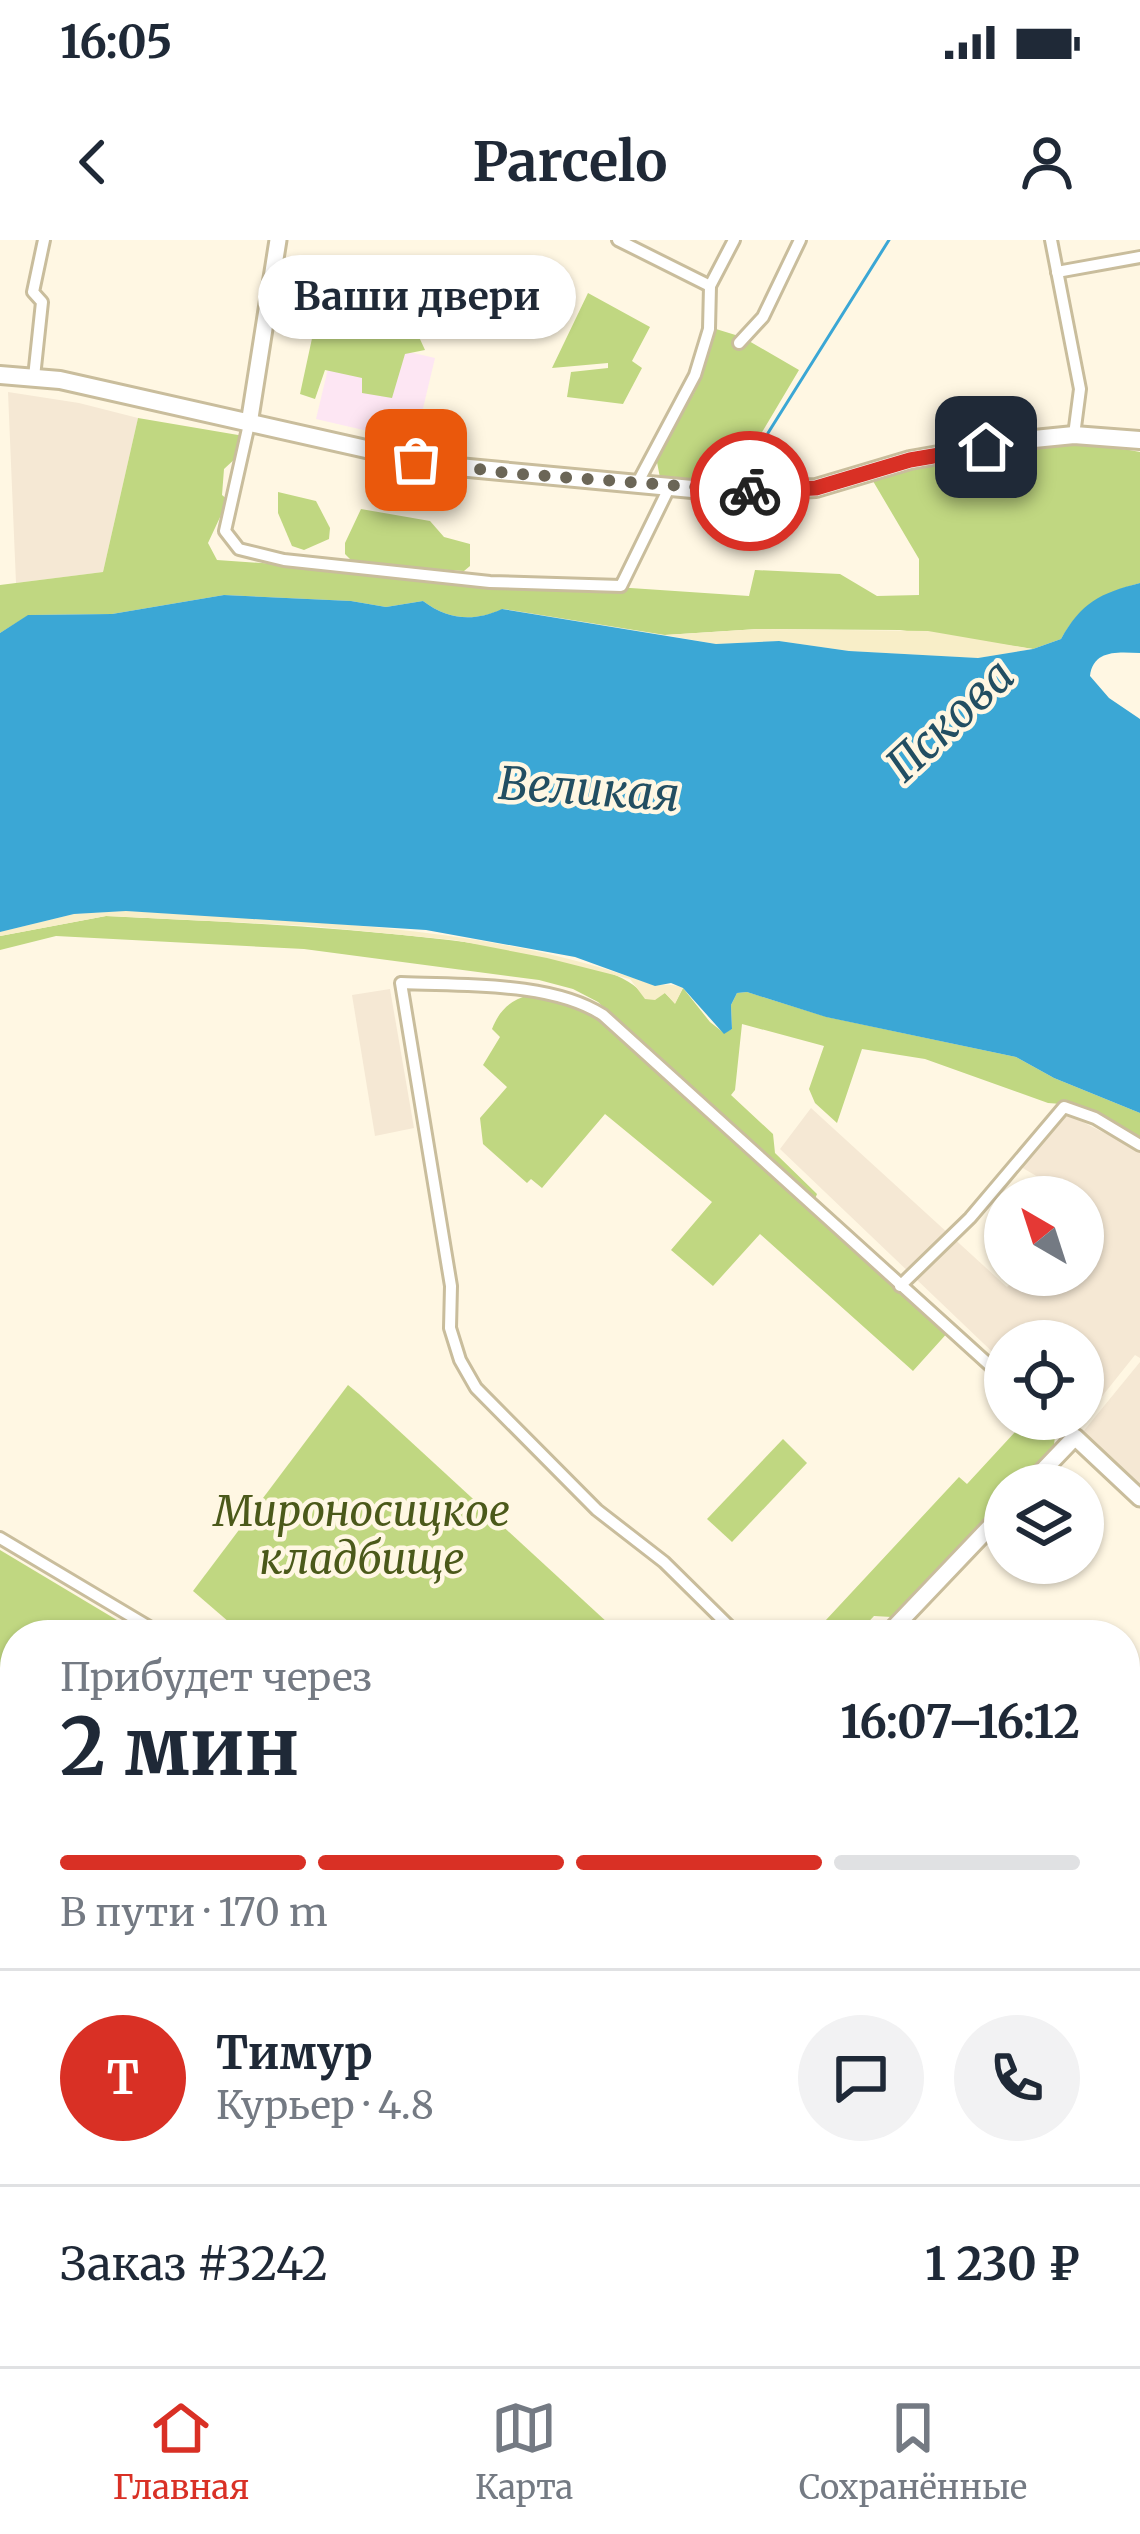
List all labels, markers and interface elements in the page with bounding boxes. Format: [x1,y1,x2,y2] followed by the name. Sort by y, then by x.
[60,14,172,70] text: 16:05
[472,128,668,196] text: Parcelo
[60,129,126,195] icon: back
[1014,129,1080,195] icon: person
[257,256,575,340] callout: Ваши двери
[293,272,541,321] text: Ваши двери
[935,396,1037,498] pin
[365,409,467,511] pin
[953,414,1019,480] icon: home
[383,427,449,493] icon: bag
[690,431,810,551] courier
[717,458,783,524] icon: bike
[875,647,1025,793] water label: Пскова
[497,755,681,823] water label: Великая
[984,1176,1104,1296] north arrow
[984,1176,1104,1584] map controls
[984,1320,1104,1440] button: locate
[984,1464,1104,1584] button: layers
[212,1485,510,1585] park label: Мироносицкое кладбище
[60,1653,372,1702] text: Прибудет через
[840,1694,1080,1750] text: 16:07–16:12
[60,1698,299,1796] text: 2 мин
[60,1888,328,1937] text: В пути · 170 m
[798,2015,924,2141] button: chat
[954,2015,1080,2141] button: phone
[216,2025,373,2081] text: Тимур
[107,2050,139,2106] text: Т
[216,2081,434,2130] text: Курьер · 4.8
[60,2236,328,2292] text: Заказ #3242
[925,2236,1080,2292] text: 1 230 ₽
[113,2395,249,2508] tab: Главная
[475,2395,573,2508] tab: Карта
[799,2395,1027,2508] tab: Сохранённые

